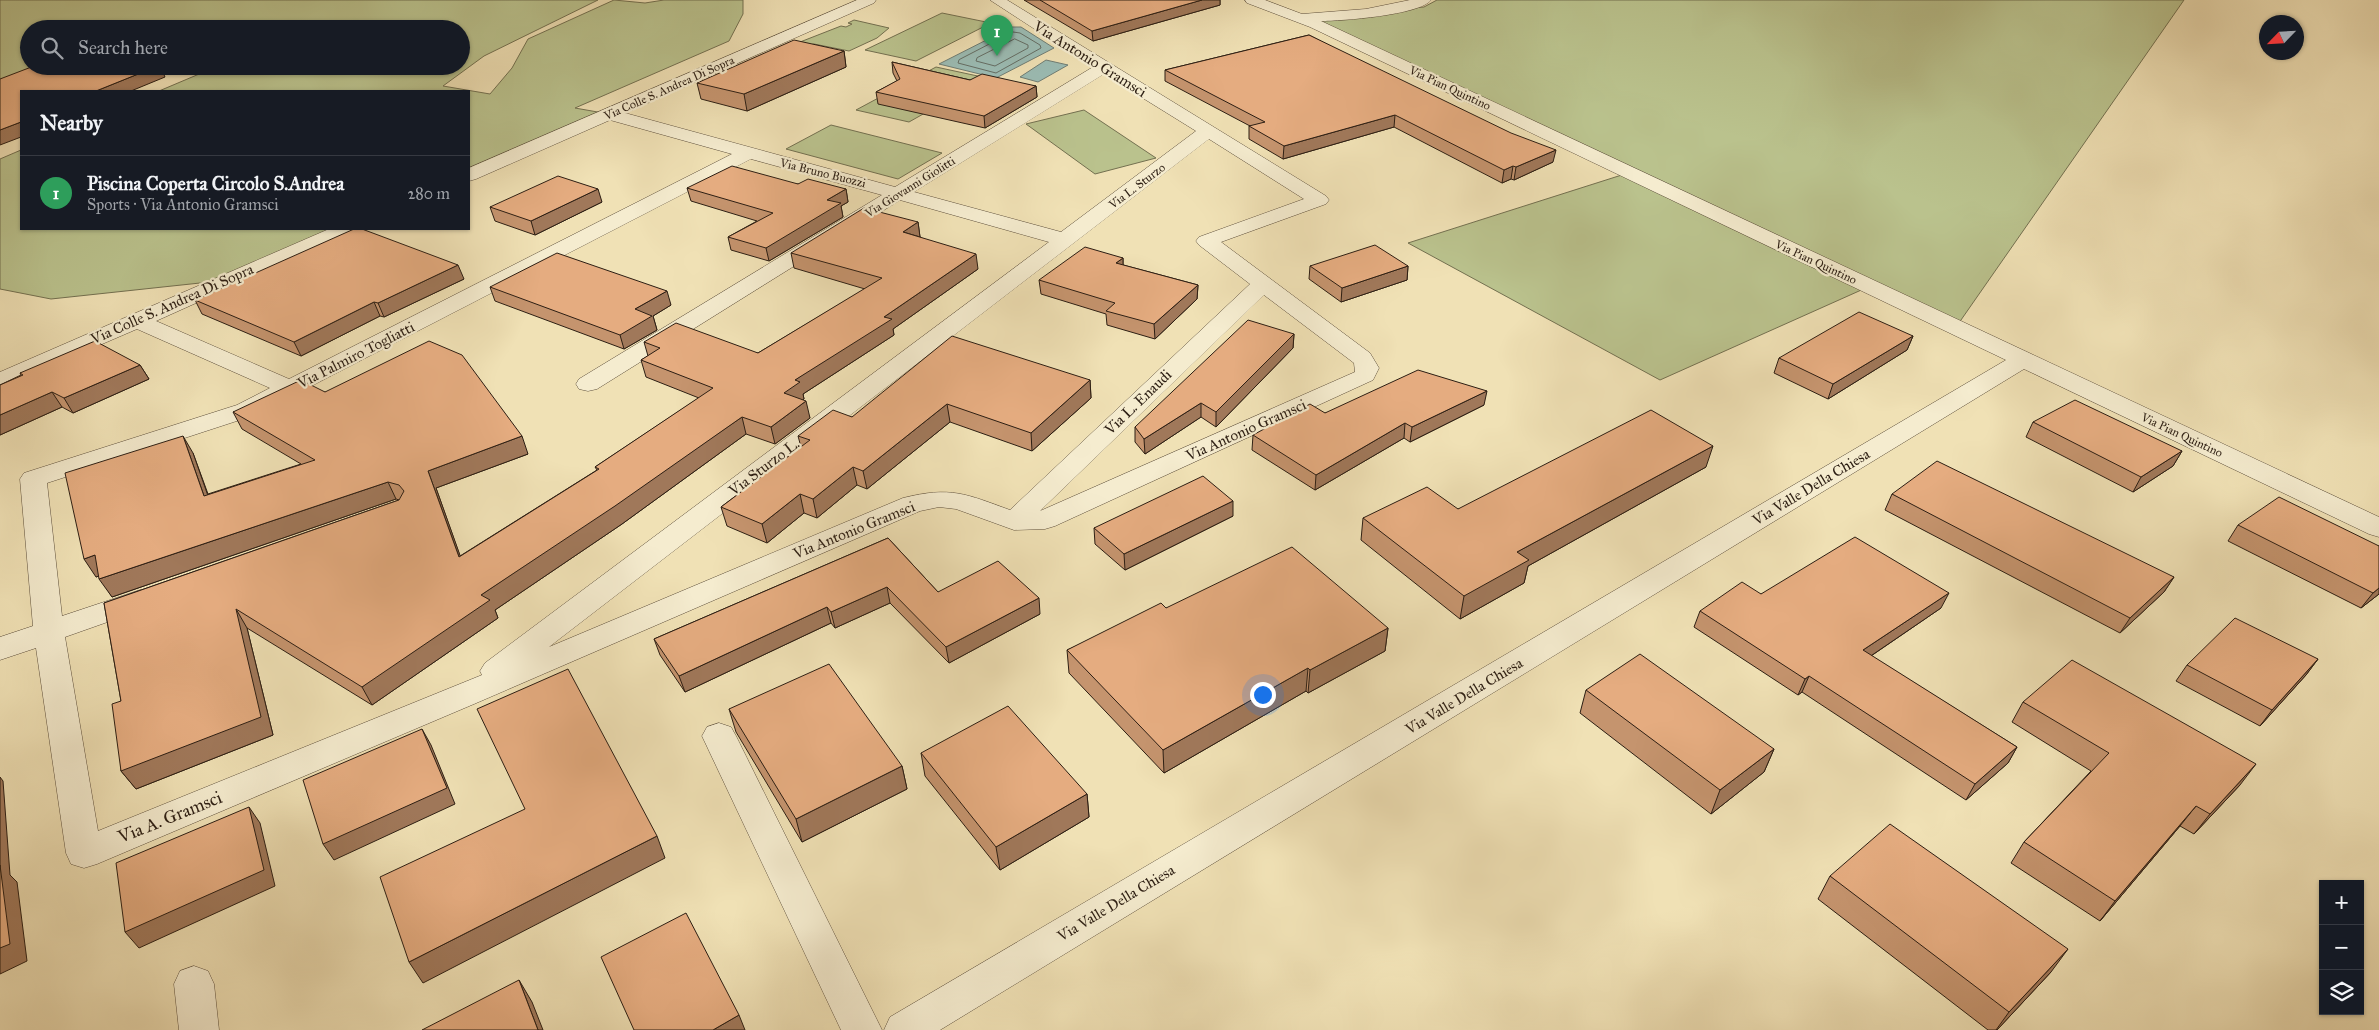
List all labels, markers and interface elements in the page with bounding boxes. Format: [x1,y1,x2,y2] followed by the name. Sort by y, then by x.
[981,15,1013,56] pin: 1
[2259,15,2304,60] north arrow
[1029,16,1150,101] street label: Via Antonio Gramsci
[20,20,470,75] search box
[38,34,66,62] icon: search
[78,36,168,59] text: Search here
[601,53,737,123] street label: Via Colle S. Andrea Di Sopra
[1406,63,1493,113] street label: Via Pian Quintino
[40,110,103,136] text: Nearby
[862,153,958,221] street label: Via Giovanni Giolitti
[778,155,868,191] street label: Via Bruno Buozzi
[1105,160,1168,212] street label: Via L. Sturzo
[87,172,344,195] text: Piscina Coperta Circolo S.Andrea
[53,184,59,203] text: 1
[407,184,450,203] text: 280 m
[87,195,279,214] text: Sports · Via Antonio Gramsci
[1772,237,1859,287] street label: Via Pian Quintino
[87,260,257,348] street label: Via Colle S. Andrea Di Sopra
[294,318,418,393] street label: Via Palmiro Togliatti
[1100,366,1175,439] street label: Via L. Enaudi
[1182,395,1309,465] street label: Via Antonio Gramsci
[2138,410,2225,460] street label: Via Pian Quintino
[724,435,803,500] street label: Via Sturzo L.
[1748,445,1874,530] street label: Via Valle Della Chiesa
[790,497,918,563] street label: Via Antonio Gramsci
[1401,654,1527,739] street label: Via Valle Della Chiesa
[1250,682,1276,708] your location
[114,786,225,848] street label: Via A. Gramsci
[1053,861,1179,946] street label: Via Valle Della Chiesa
[2319,880,2364,1015] map controls
[2319,880,2364,925] button: +
[2319,925,2364,970] button: −
[2319,970,2364,1015] button: layers

